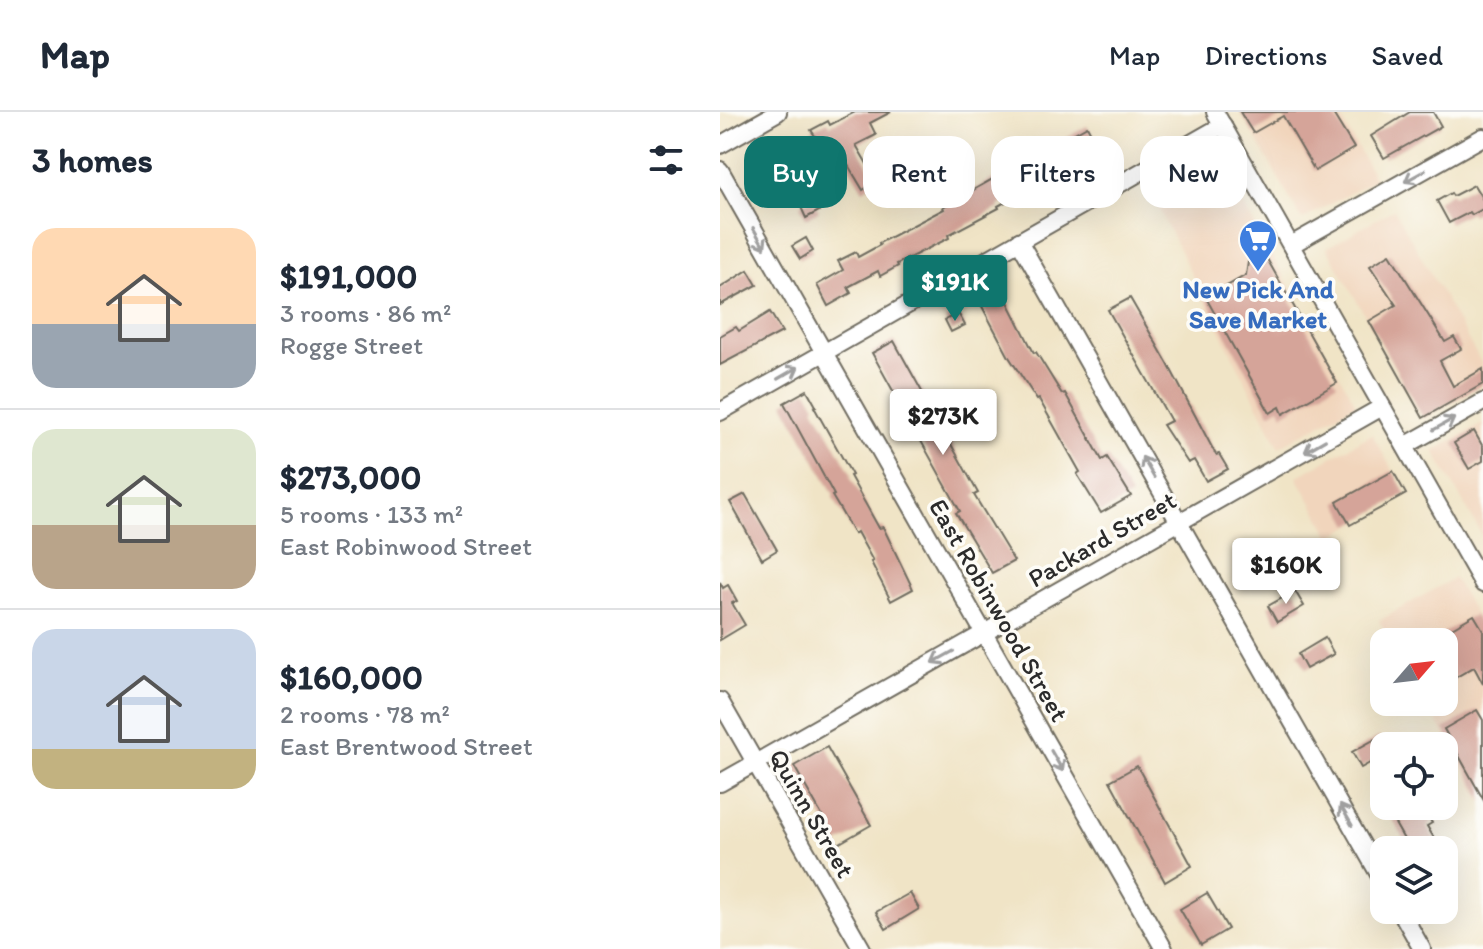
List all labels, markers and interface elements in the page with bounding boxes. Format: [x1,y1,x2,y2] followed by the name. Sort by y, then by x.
[40,32,110,78] text: Map
[1109,38,1160,72] text: Map
[1204,38,1328,72] text: Directions
[1372,38,1443,72] text: Saved
[744,136,847,208] chip: Buy
[863,136,975,208] chip: Rent
[991,136,1124,208] chip: Filters
[1140,136,1247,208] chip: New
[644,138,688,182] icon: filters
[32,140,153,181] text: 3 homes
[1404,168,1427,184] one-way arrow
[1237,218,1279,273] supermarket icon: New Pick And Save Market
[751,226,767,249] one-way arrow
[899,255,1011,323] pin: $191K
[280,256,417,297] text: $191,000
[96,260,192,356] icon: home
[921,265,989,297] text: $191K
[1182,273,1335,335] place label: New Pick And Save Market
[280,297,451,329] text: 3 rooms · 86 m²
[280,329,423,361] text: Rogge Street
[776,365,799,381] one-way arrow
[887,389,999,457] pin: $273K
[908,399,978,431] text: $273K
[1432,416,1455,432] one-way arrow
[1304,438,1327,454] one-way arrow
[1140,455,1155,479] one-way arrow
[280,457,421,498] text: $273,000
[96,461,192,557] icon: home
[1022,484,1182,594] street label: Packard Street
[922,493,1076,727] street label: East Robinwood Street
[280,498,463,530] text: 5 rooms · 133 m²
[280,530,532,562] text: East Robinwood Street
[1230,538,1342,606] pin: $160K
[1250,548,1322,580] text: $160K
[1370,628,1458,716] north arrow
[1370,628,1458,924] map controls
[932,649,955,665] one-way arrow
[280,657,423,698] text: $160,000
[96,661,192,757] icon: home
[280,698,450,730] text: 2 rooms · 78 m²
[280,730,533,762] text: East Brentwood Street
[1370,732,1458,820] button: locate
[762,743,862,883] street label: Quinn Street
[1050,748,1065,772] one-way arrow
[1337,803,1353,827] one-way arrow
[1370,836,1458,924] button: layers

